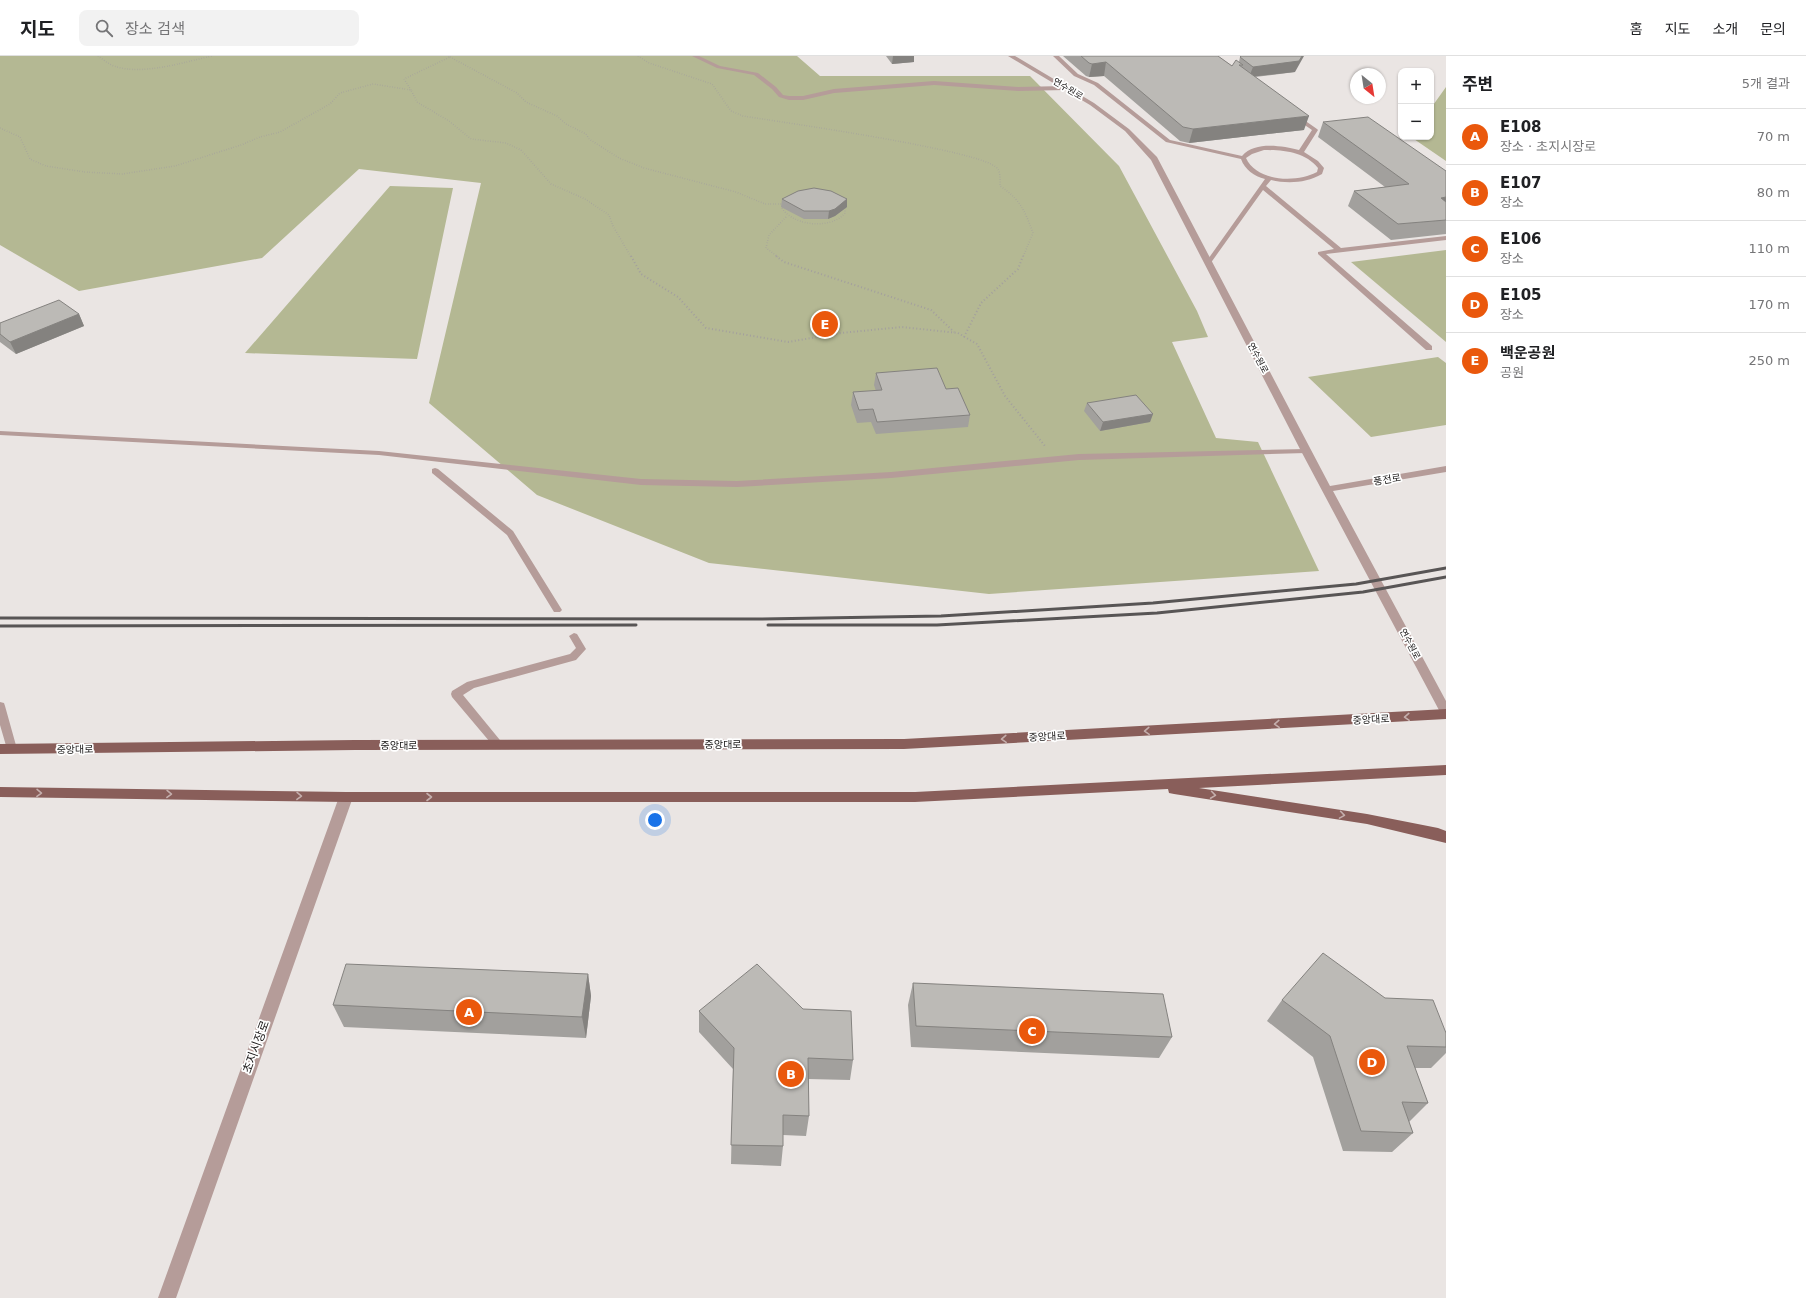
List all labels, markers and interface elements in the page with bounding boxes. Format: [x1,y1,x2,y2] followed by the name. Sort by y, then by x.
[79,10,359,46] search box
[93,17,115,39] icon: search
[20,18,55,40] text: 지도
[125,20,185,38] text: 장소 검색
[1630,21,1643,37] text: 홈
[1665,21,1690,37] text: 지도
[1712,21,1738,37] text: 소개
[1760,21,1786,37] text: 문의
[1350,68,1386,104] north arrow
[1398,68,1434,140] map controls
[1398,68,1434,104] button: +
[1462,74,1493,94] text: 주변
[1051,76,1085,102] street label: 연수원로
[1742,76,1790,91] text: 5개 결과
[1398,104,1434,140] button: −
[1500,118,1542,136] text: E108
[1470,129,1480,144] text: A
[1757,129,1790,144] text: 70 m
[1500,139,1596,154] text: 장소 · 초지시장로
[1500,174,1542,192] text: E107
[1470,185,1480,200] text: B
[1757,185,1790,200] text: 80 m
[1500,195,1524,210] text: 장소
[1500,230,1542,248] text: E106
[1470,241,1480,256] text: C
[1748,241,1790,256] text: 110 m
[1500,251,1524,266] text: 장소
[1500,286,1542,304] text: E105
[1470,297,1480,312] text: D
[1748,297,1790,312] text: 170 m
[1500,307,1524,322] text: 장소
[812,309,838,339] pin: E
[1246,341,1270,375] street label: 연수원로
[1500,344,1555,362] text: 백운공원
[1471,353,1479,368] text: E
[1748,353,1790,368] text: 250 m
[1500,365,1524,380] text: 공원
[1373,472,1402,487] street label: 풍전로
[1398,627,1422,661] street label: 연수원로
[1404,712,1410,721] one-way arrow
[1352,713,1390,726] street label: 중앙대로
[1274,719,1280,728] one-way arrow
[1144,726,1150,735] one-way arrow
[1028,730,1066,743] street label: 중앙대로
[1001,734,1007,743] one-way arrow
[705,739,741,750] street label: 중앙대로
[381,740,417,751] street label: 중앙대로
[57,744,94,755] street label: 중앙대로
[36,788,42,797] one-way arrow
[166,790,172,798] one-way arrow
[1210,790,1216,799] one-way arrow
[296,792,302,800] one-way arrow
[426,793,432,801] one-way arrow
[645,810,665,830] your location
[1339,810,1345,819] one-way arrow
[456,997,482,1027] pin: A
[1019,1016,1045,1046] pin: C
[240,1019,272,1075] street label: 초지시장로
[1359,1047,1385,1077] pin: D
[778,1059,804,1089] pin: B

